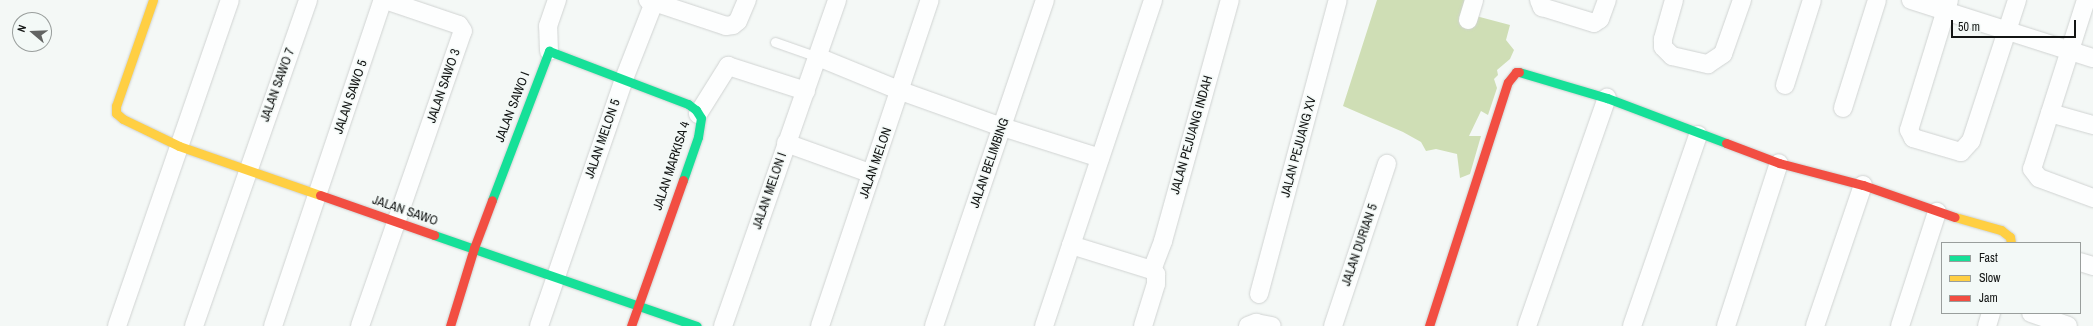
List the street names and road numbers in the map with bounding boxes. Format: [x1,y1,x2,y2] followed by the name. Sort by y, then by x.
[257,46,299,124] street label: JALAN SAWO 7
[424,47,464,125] street label: JALAN SAWO 3
[331,58,371,136] street label: JALAN SAWO 5
[492,70,534,144] street label: JALAN SAWO I
[1168,74,1216,196] street label: JALAN PEJUANG INDAH
[1278,95,1320,199] street label: JALAN PEJUANG XV
[582,97,624,181] street label: JALAN MELON 5
[967,116,1013,210] street label: JALAN BELIMBING
[650,119,694,213] street label: JALAN MARKISA 4
[857,125,895,201] street label: JALAN MELON
[750,151,790,231] street label: JALAN MELON I
[370,193,440,229] street label: JALAN SAWO
[1339,202,1381,288] street label: JALAN DURIAN 5

